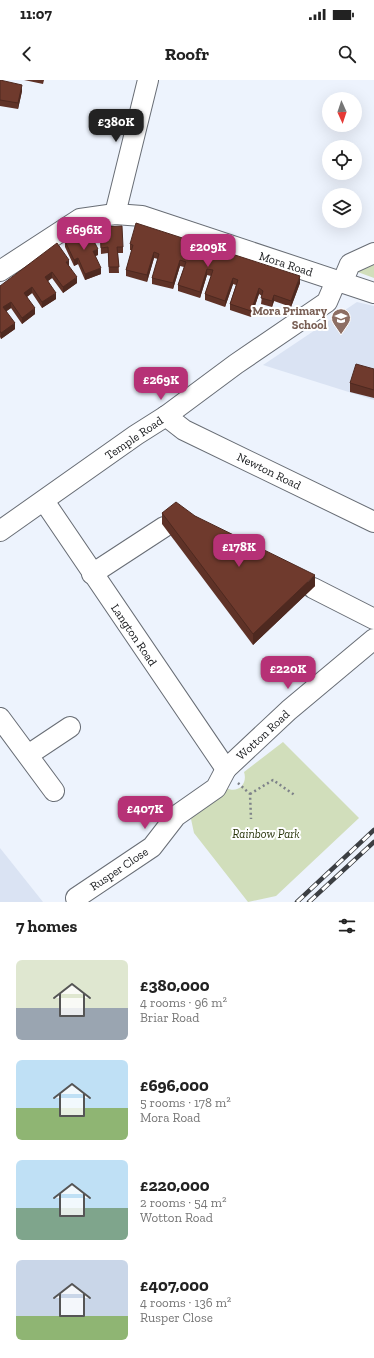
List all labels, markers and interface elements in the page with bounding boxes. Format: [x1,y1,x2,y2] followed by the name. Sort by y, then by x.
[20,5,52,23] text: 11:07
[16,43,38,65] icon: back
[165,43,209,65] text: Roofr
[336,43,358,65] icon: search
[322,92,362,132] north arrow
[322,92,362,228] map controls
[88,109,144,143] pin: £380K
[98,114,134,129] text: £380K
[322,140,362,180] button: locate
[322,188,362,228] button: layers
[56,217,112,251] pin: £696K
[66,222,102,237] text: £696K
[180,234,236,268] pin: £209K
[190,239,226,254] text: £209K
[257,249,315,279] street label: Mora Road
[252,304,328,332] place label: Mora Primary School
[330,307,352,335] school or university icon: Mora Primary School
[133,367,189,401] pin: £269K
[143,372,179,387] text: £269K
[102,413,166,462] street label: Temple Road
[235,450,304,493] street label: Newton Road
[211,534,267,568] pin: £178K
[222,539,256,554] text: £178K
[108,601,160,669] street label: Langton Road
[260,656,316,690] pin: £220K
[270,661,306,676] text: £220K
[234,707,293,763] street label: Wotton Road
[117,796,173,830] pin: £407K
[127,801,163,816] text: £407K
[232,827,300,841] park label: Rainbow Park
[87,844,151,894] street label: Rusper Close
[336,915,358,937] icon: filters
[16,916,77,936] text: 7 homes
[140,975,210,995] text: £380,000
[48,976,96,1024] icon: home
[140,995,227,1010] text: 4 rooms · 96 m²
[140,1010,199,1025] text: Briar Road
[140,1075,209,1095] text: £696,000
[48,1076,96,1124] icon: home
[140,1095,231,1110] text: 5 rooms · 178 m²
[140,1110,200,1125] text: Mora Road
[140,1175,210,1195] text: £220,000
[48,1176,96,1224] icon: home
[140,1195,226,1210] text: 2 rooms · 54 m²
[140,1210,213,1225] text: Wotton Road
[140,1275,209,1295] text: £407,000
[48,1276,96,1324] icon: home
[140,1295,231,1310] text: 4 rooms · 136 m²
[140,1310,213,1325] text: Rusper Close

